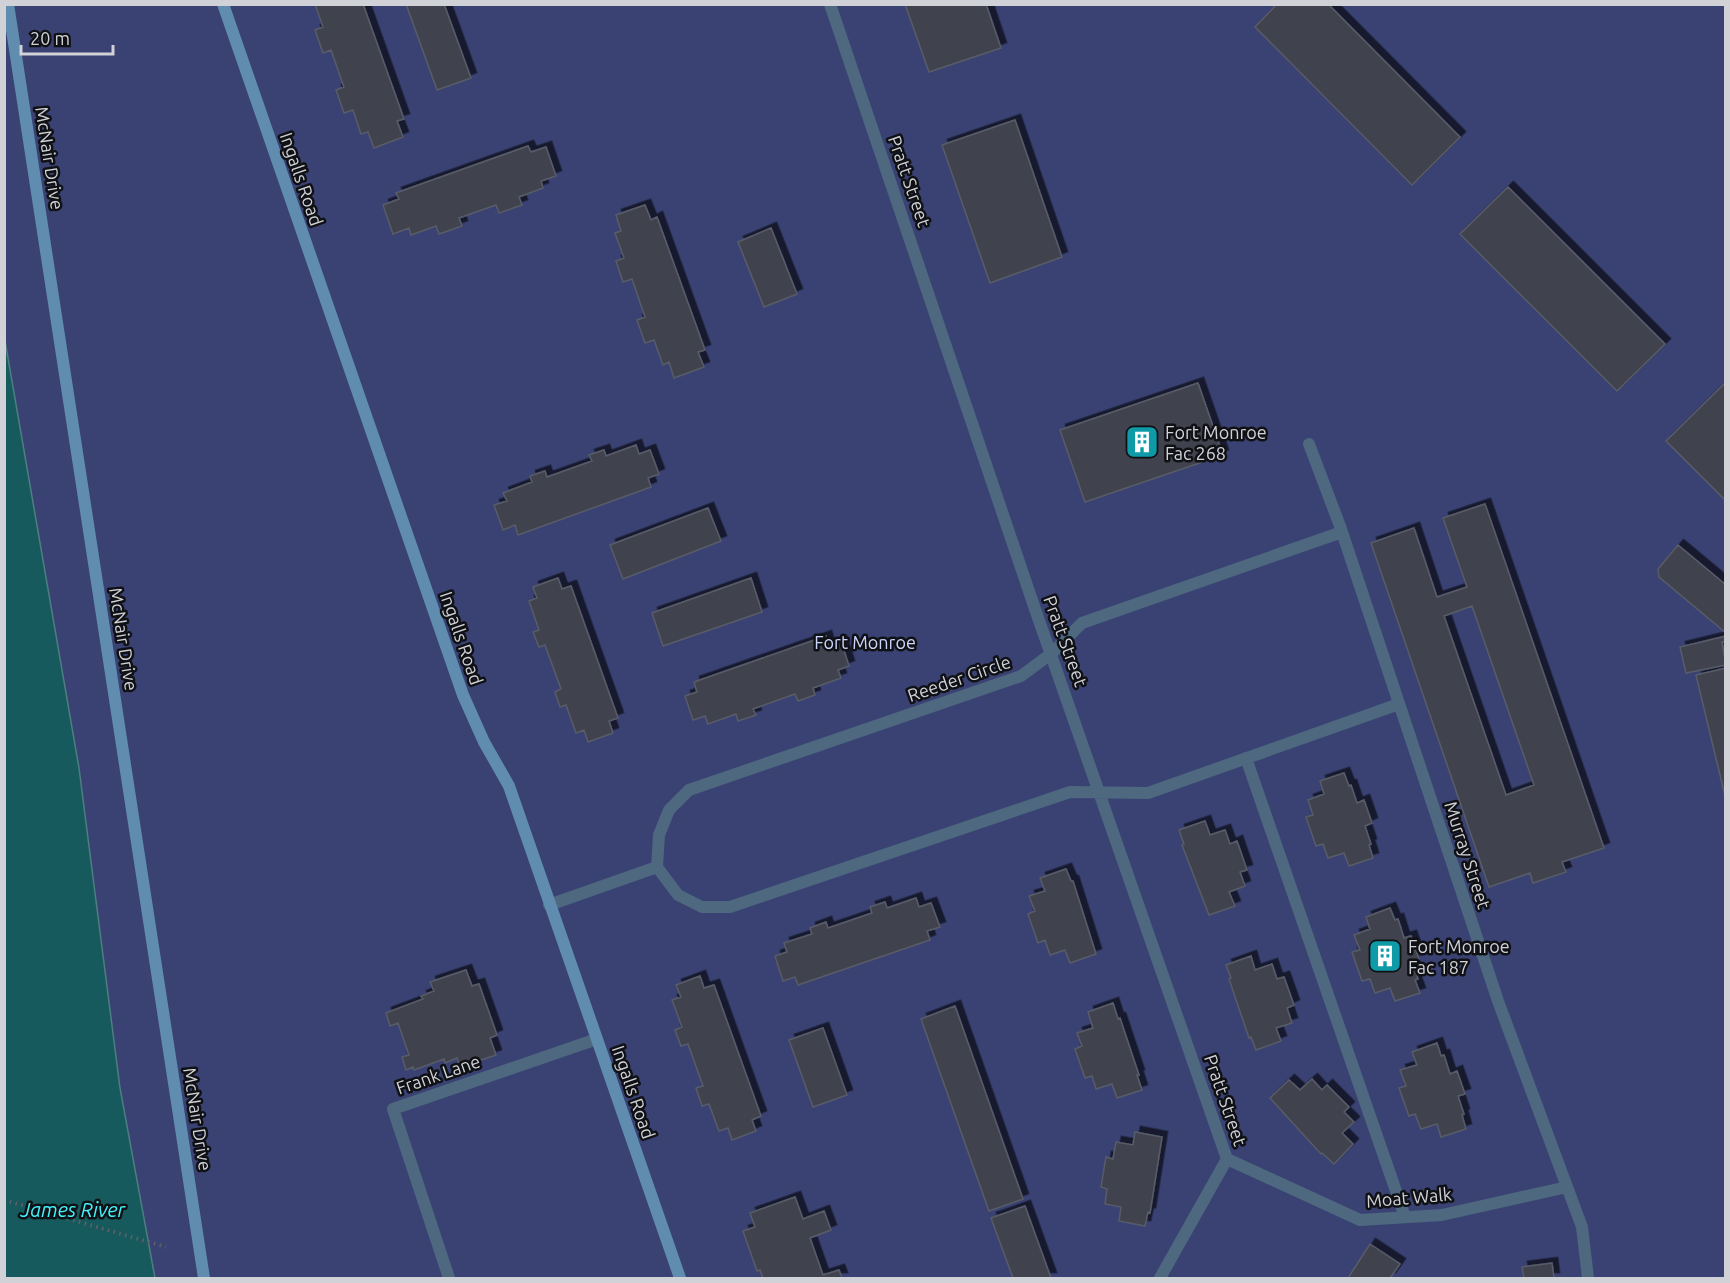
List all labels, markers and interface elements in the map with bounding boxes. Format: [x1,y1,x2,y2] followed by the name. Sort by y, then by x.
[21,18,112,56] scale bar
[30,28,70,48] text: 20 m
[32,105,68,211] street label: McNair Drive
[277,130,327,228] street label: Ingalls Road
[885,133,935,229] street label: Pratt Street
[1165,422,1267,463] place label: Fort Monroe Fac 268
[1124,424,1160,460] building icon: Fort Monroe Fac 268
[106,586,142,692] street label: McNair Drive
[437,589,487,687] street label: Ingalls Road
[1040,593,1092,689] street label: Pratt Street
[814,632,916,652] park label: Fort Monroe
[905,651,1013,705] street label: Reeder Circle
[1441,799,1495,911] street label: Murray Street
[1408,936,1510,977] place label: Fort Monroe Fac 187
[1367,938,1403,974] building icon: Fort Monroe Fac 187
[609,1043,659,1141] street label: Ingalls Road
[393,1050,483,1098] street label: Frank Lane
[1201,1052,1251,1148] street label: Pratt Street
[180,1066,216,1172] street label: McNair Drive
[1365,1183,1453,1211] street label: Moat Walk
[20,1198,127,1221] water label: James River

